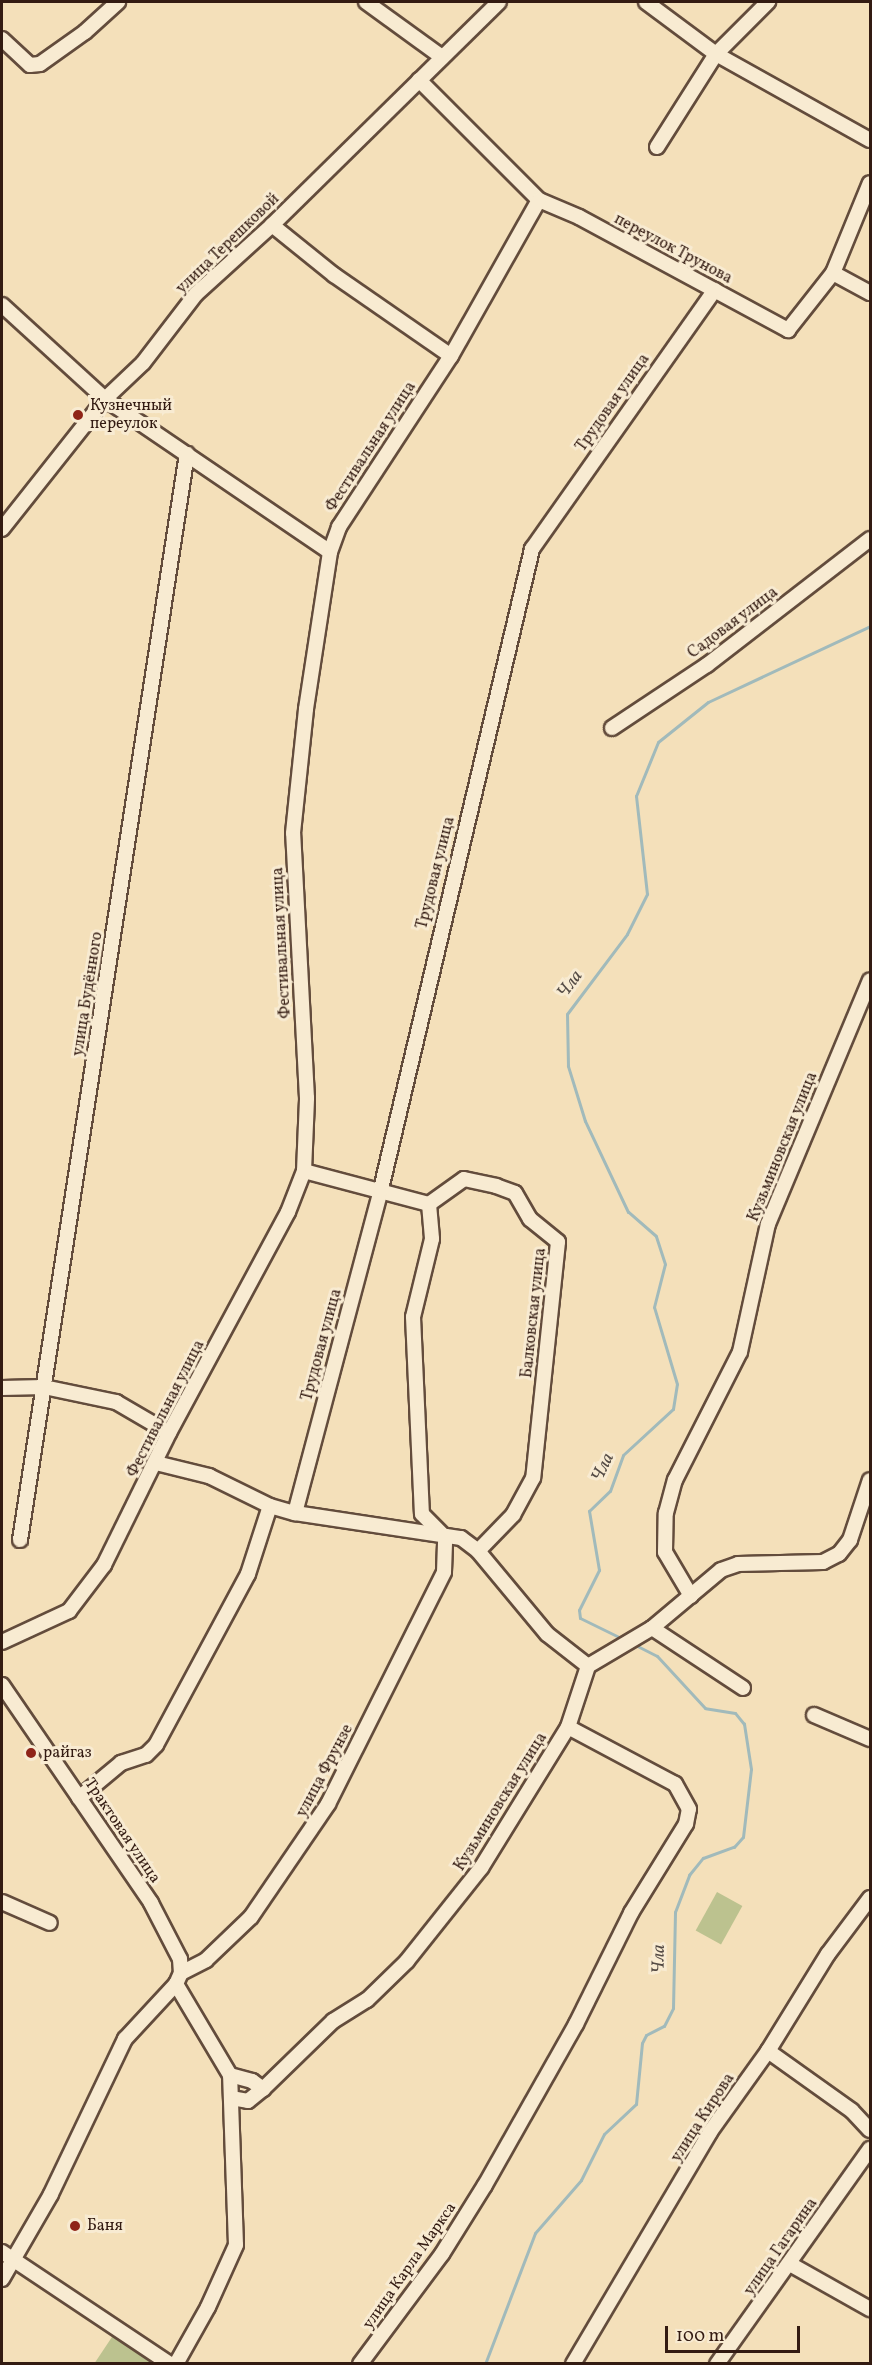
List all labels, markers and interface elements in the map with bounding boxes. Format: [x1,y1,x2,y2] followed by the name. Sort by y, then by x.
[172,190,284,298] street label: улица Терешковой
[611,210,735,288] street label: переулок Трунова
[572,350,654,456] street label: Трудовая улица
[322,378,420,516] street label: Фестивальная улица
[90,396,172,434] place label: Кузнечный переулок
[71,408,85,422] marker: Кузнечный переулок
[684,583,782,663] street label: Садовая улица
[413,815,459,931] street label: Трудовая улица
[268,867,296,1019] street label: Фестивальная улица
[69,930,107,1058] street label: улица Будённого
[554,967,588,1003] water label: Чла
[744,1069,822,1225] street label: Кузьминовская улица
[518,1247,550,1379] street label: Балковская улица
[298,1287,346,1403] street label: Трудовая улица
[123,1337,209,1481] street label: Фестивальная улица
[588,1450,620,1486] water label: Чла
[292,1721,358,1821] street label: улица Фрунзе
[450,1729,552,1875] street label: Кузьминовская улица
[43,1743,92,1763] place label: райгаз
[24,1746,38,1760] marker: райгаз
[80,1775,164,1887] street label: Трактовая улица
[649,1944,671,1974] water label: Чла
[667,2070,739,2166] street label: улица Кирова
[740,2194,822,2300] street label: улица Гагарина
[359,2199,461,2333] street label: улица Карла Маркса
[87,2216,123,2236] place label: Баня
[68,2219,82,2233] marker: Баня
[668,2314,803,2352] scale bar
[676,2324,725,2349] text: 100 m

